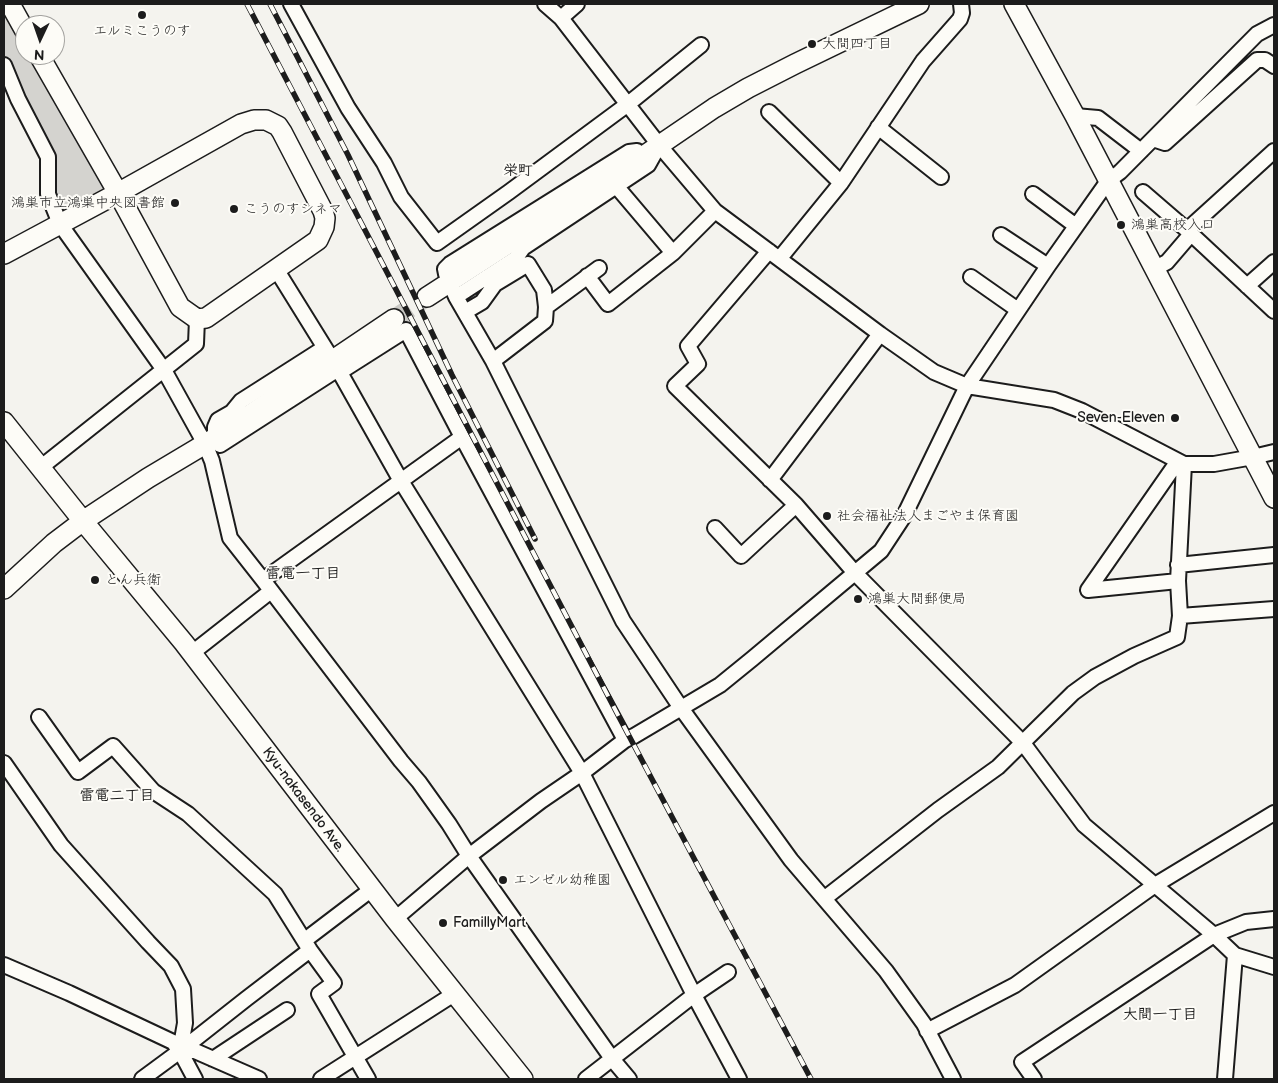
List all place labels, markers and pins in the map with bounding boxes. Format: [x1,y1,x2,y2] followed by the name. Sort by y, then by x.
[136,9,148,21] marker: エルミこうのす
[93,23,191,39] place label: エルミこうのす
[822,36,892,52] place label: 大間四丁目
[806,38,818,50] marker: 大間四丁目
[11,195,165,211] place label: 鴻巣市立鴻巣中央図書館
[169,197,181,209] marker: 鴻巣市立鴻巣中央図書館
[244,201,342,217] place label: こうのすシネマ
[228,203,240,215] marker: こうのすシネマ
[1131,217,1215,233] place label: 鴻巣高校入口
[1115,219,1127,231] marker: 鴻巣高校入口
[1077,410,1165,426] place label: Seven-Eleven
[1169,412,1181,424] marker: Seven-Eleven
[837,508,1019,524] place label: 社会福祉法人まごやま保育園
[821,510,833,522] marker: 社会福祉法人まごやま保育園
[105,572,161,588] place label: とん兵衛
[89,574,101,586] marker: とん兵衛
[868,591,966,607] place label: 鴻巣大間郵便局
[852,593,864,605] marker: 鴻巣大間郵便局
[513,872,611,888] place label: エンゼル幼稚園
[497,874,509,886] marker: エンゼル幼稚園
[453,915,526,931] place label: FamillyMart
[437,917,449,929] marker: FamillyMart

